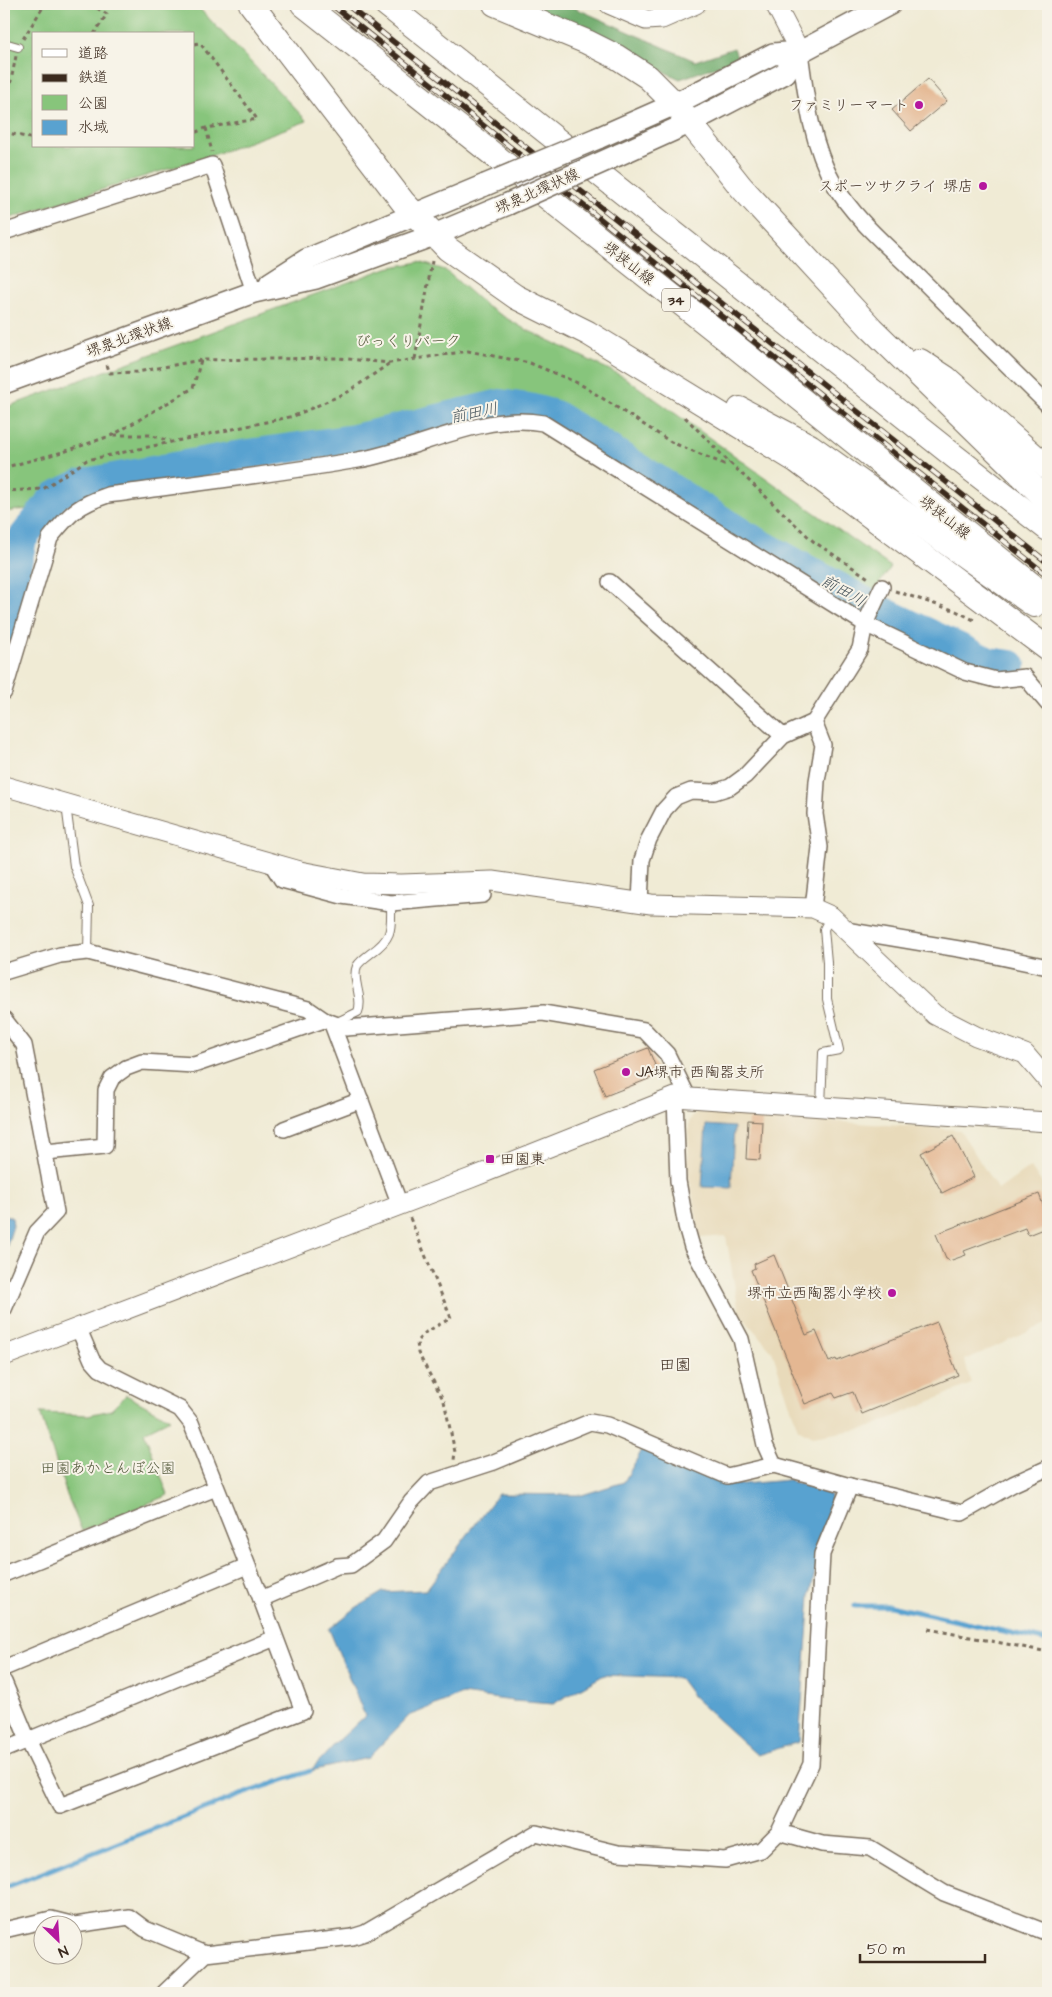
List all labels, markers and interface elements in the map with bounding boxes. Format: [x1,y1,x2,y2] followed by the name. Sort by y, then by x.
[32,32,195,148] legend
[78,43,108,64] text: 道路
[78,67,108,88] text: 鉄道
[78,93,108,114] text: 公園
[789,95,909,116] place label: ファミリーマート
[913,99,925,111] marker: ファミリーマート
[78,117,108,138] text: 水域
[492,164,583,219] street label: 堺泉北環状線
[818,176,973,197] place label: スポーツサクライ 堺店
[977,180,989,192] marker: スポーツサクライ 堺店
[599,237,659,290] street label: 堺狭山線
[662,288,690,312] road number: 34
[83,312,175,363] street label: 堺泉北環状線
[355,331,461,352] park label: びっくりパーク
[449,398,500,428] water label: 前田川
[915,491,975,544] street label: 堺狭山線
[817,570,870,612] water label: 前田川
[636,1062,765,1083] place label: JA堺市 西陶器支所
[620,1066,632,1078] marker: JA堺市 西陶器支所
[500,1149,545,1170] place label: 田園東
[484,1153,496,1165] marker: 田園東
[747,1283,882,1304] place label: 堺市立西陶器小学校
[886,1287,898,1299] marker: 堺市立西陶器小学校
[659,1354,691,1376] district label: 田園
[40,1458,176,1479] park label: 田園あかとんぼ公園
[32,1914,82,1964] north arrow
[860,1932,984,1964] scale bar
[867,1939,905,1960] text: 50 m
[55,1940,71,1962] text: N

